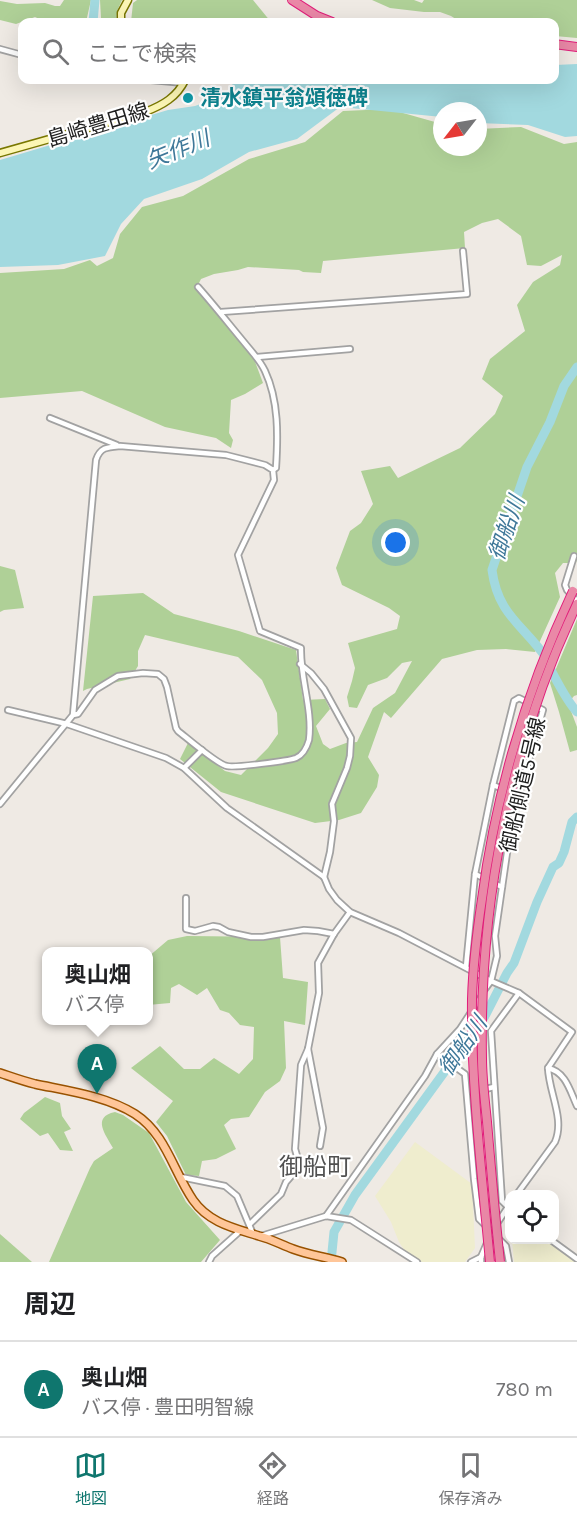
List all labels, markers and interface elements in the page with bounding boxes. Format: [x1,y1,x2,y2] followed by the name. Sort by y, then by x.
[18,18,559,84] search box
[39,35,72,68] icon: search
[87,41,197,67] text: ここで検索
[200,86,368,110] place label: 清水鎮平翁頌徳碑
[181,91,195,105] marker: 清水鎮平翁頌徳碑
[44,98,152,152] street label: 島崎豊田線
[433,102,487,156] north arrow
[143,125,215,174] water label: 矢作川
[484,491,531,563] water label: 御船川
[381,528,410,557] your location
[496,715,550,855] street label: 御船側道5号線
[42,947,153,1025] popup
[64,962,131,988] text: 奥山畑
[64,993,124,1016] text: バス停
[433,1010,494,1080] water label: 御船川
[78,1044,116,1094] pin: A
[279,1153,351,1181] district label: 御船町
[505,1190,559,1244] map controls
[505,1190,559,1244] button: locate
[24,1289,76,1320] text: 周辺
[81,1365,147,1391] text: 奥山畑
[37,1378,50,1401] text: A
[496,1378,553,1401] text: 780 m
[81,1396,254,1419] text: バス停 · 豊田明智線
[74,1449,107,1509] tab: 地図
[256,1449,289,1509] tab: 経路
[438,1449,502,1509] tab: 保存済み

